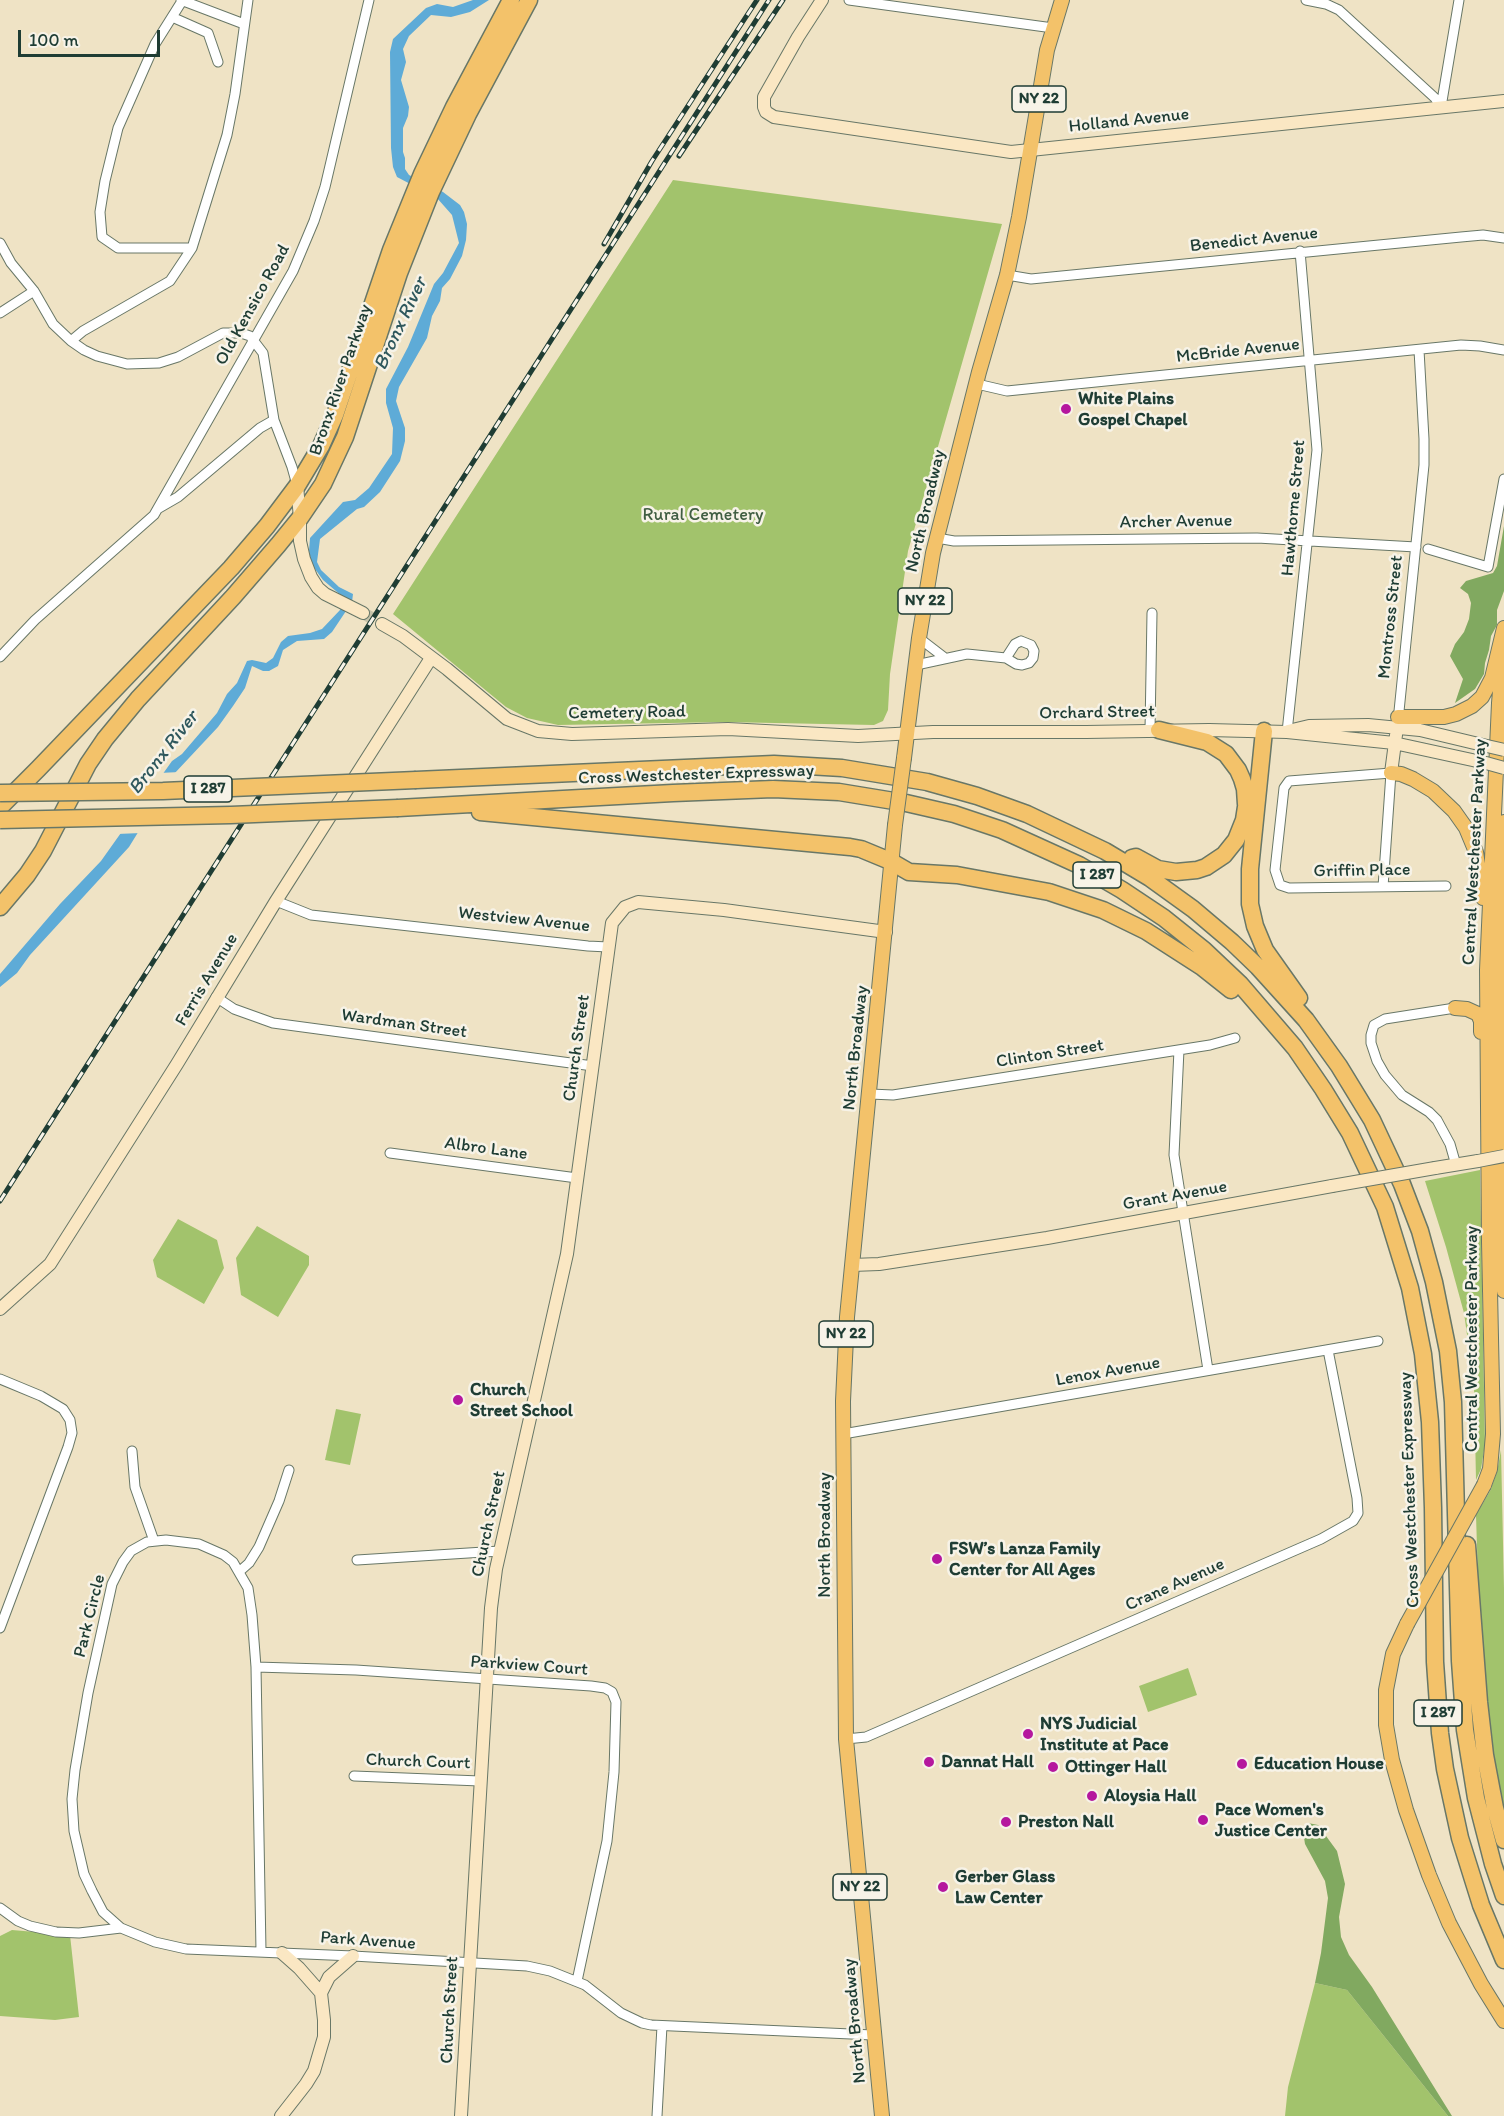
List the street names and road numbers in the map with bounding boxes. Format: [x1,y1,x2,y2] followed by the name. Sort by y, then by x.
[1012,86,1066,112] road number: NY 22
[1068,104,1190,138] street label: Holland Avenue
[1189,223,1319,257] street label: Benedict Avenue
[211,241,295,369] street label: Old Kensico Road
[305,301,377,459] street label: Bronx River Parkway
[1175,334,1301,368] street label: McBride Avenue
[1277,439,1311,577] street label: Hawthorne Street
[901,447,951,575] street label: North Broadway
[1120,510,1232,534] street label: Archer Avenue
[1374,554,1408,680] street label: Montross Street
[898,588,952,614] road number: NY 22
[568,701,686,725] street label: Cemetery Road
[1039,701,1155,725] street label: Orchard Street
[1458,738,1492,966] street label: Central Westchester Parkway
[578,760,814,790] street label: Cross Westchester Expressway
[184,776,232,802] road number: I 287
[1313,859,1411,883] street label: Griffin Place
[1073,862,1121,888] road number: I 287
[457,902,591,938] street label: Westview Avenue
[171,930,243,1030] street label: Ferris Avenue
[839,985,873,1111] street label: North Broadway
[559,993,595,1103] street label: Church Street
[340,1004,468,1044] street label: Wardman Street
[995,1035,1105,1073] street label: Clinton Street
[443,1132,529,1166] street label: Albro Lane
[1121,1176,1229,1216] street label: Grant Avenue
[1461,1226,1483,1452] street label: Central Westchester Parkway
[819,1321,873,1347] road number: NY 22
[1054,1352,1162,1392] street label: Lenox Avenue
[1395,1372,1425,1608] street label: Cross Westchester Expressway
[467,1469,511,1579] street label: Church Street
[814,1472,836,1598] street label: North Broadway
[1122,1553,1228,1617] street label: Crane Avenue
[69,1572,111,1660] street label: Park Circle
[469,1651,589,1681] street label: Parkview Court
[1414,1700,1462,1726] road number: I 287
[365,1749,471,1775] street label: Church Court
[833,1874,887,1900] road number: NY 22
[319,1927,417,1955] street label: Park Avenue
[436,1956,464,2064] street label: Church Street
[839,1958,871,2084] street label: North Broadway

